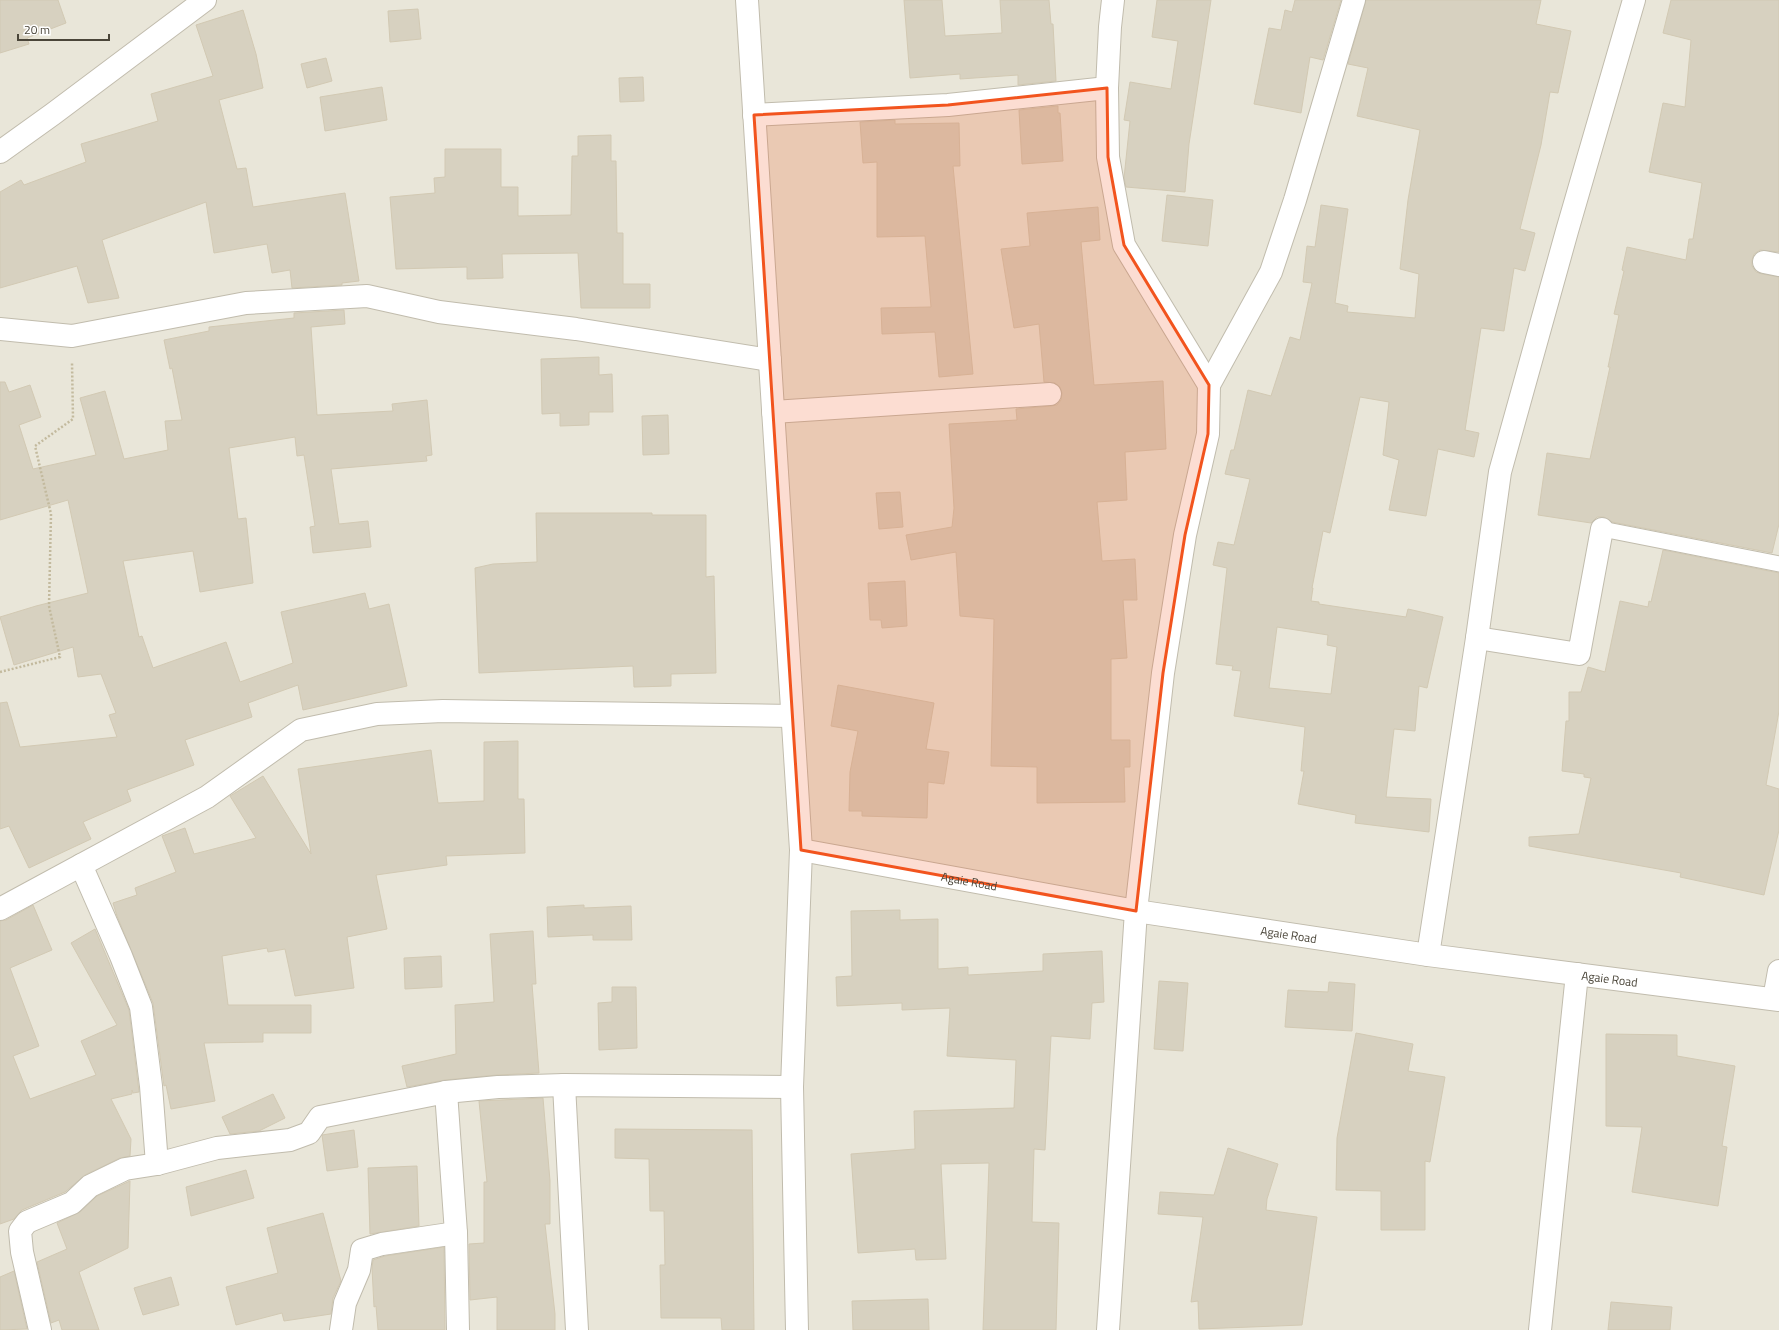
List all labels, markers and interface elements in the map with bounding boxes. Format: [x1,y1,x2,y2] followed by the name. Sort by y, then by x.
[18,16,109,42] scale bar
[24,20,50,39] text: 20 m
[940,866,999,895] street label: Agaie Road
[1259,920,1318,948] street label: Agaie Road
[1580,965,1639,991] street label: Agaie Road

